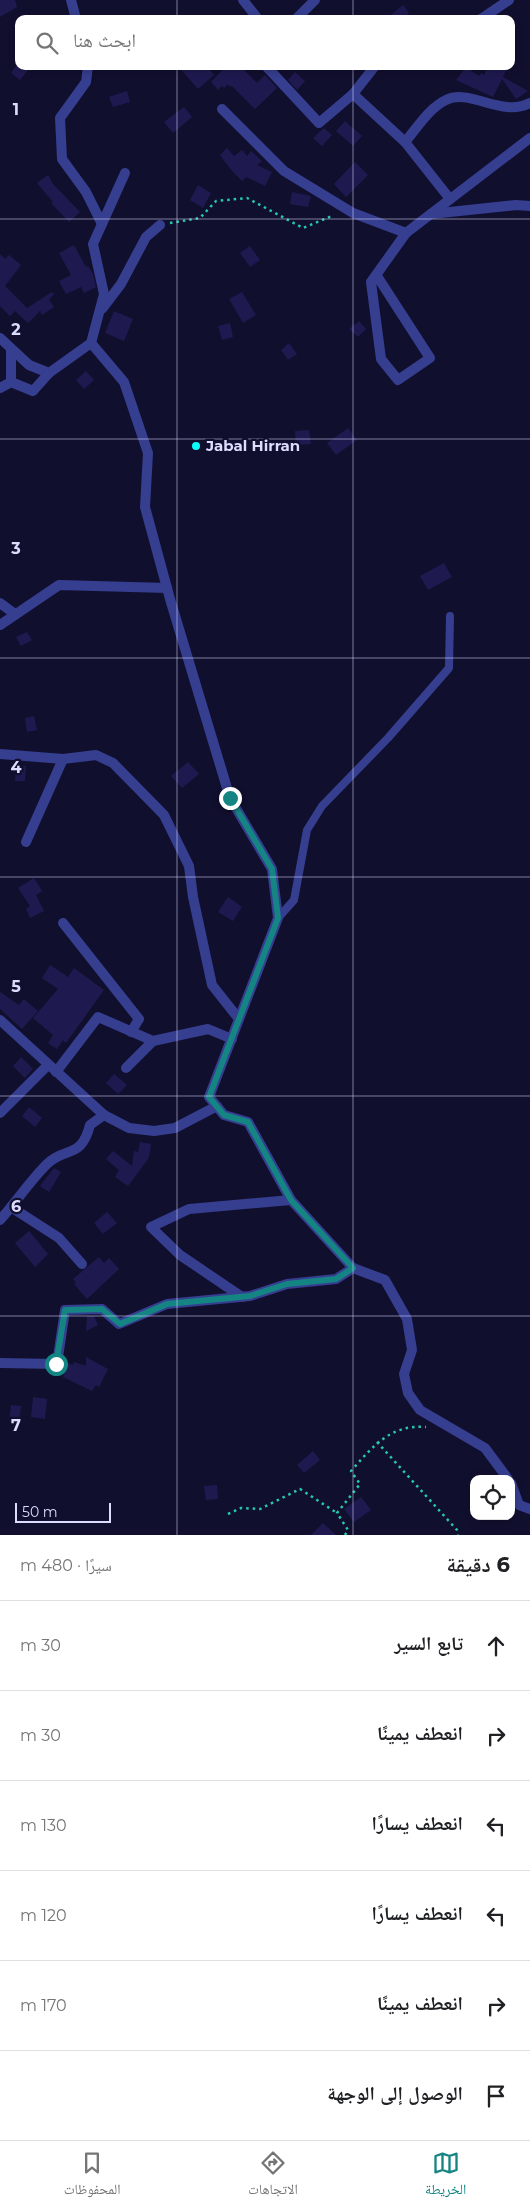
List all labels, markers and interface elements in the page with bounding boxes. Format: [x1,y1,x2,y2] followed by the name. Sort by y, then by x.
[15,15,515,70] search box
[33,29,61,57] icon: search
[73,29,136,52] text: ابحث هنا
[13,100,19,119] text: 1
[11,320,21,339] text: 2
[205,436,300,455] place label: Jabal Hirran
[190,440,202,452] marker: Jabal Hirran
[10,539,21,558] text: 3
[10,758,22,777] text: 4
[219,787,242,810] route end
[11,977,21,996] text: 5
[11,1197,21,1216] text: 6
[45,1353,68,1376] route start
[11,1416,21,1435] text: 7
[470,1475,515,1520] map controls
[470,1475,515,1520] button: locate
[15,1500,111,1523] scale bar
[22,1503,58,1521] text: 50 m
[447,1552,510,1577] text: 6 دقيقة
[20,1556,112,1575] text: سيرًا · 480 m
[394,1632,463,1655] text: تابع السير
[482,1632,510,1660] icon: ahead
[20,1636,61,1655] text: 30 m
[377,1722,463,1745] text: انعطف يمينًا
[482,1722,510,1750] icon: right
[20,1726,61,1745] text: 30 m
[371,1812,463,1835] text: انعطف يسارًا
[482,1812,510,1840] icon: left
[20,1816,67,1835] text: 130 m
[371,1902,463,1925] text: انعطف يسارًا
[482,1902,510,1930] icon: left
[20,1906,67,1925] text: 120 m
[377,1992,463,2015] text: انعطف يمينًا
[482,1992,510,2020] icon: right
[20,1996,67,2015] text: 170 m
[327,2082,463,2105] text: الوصول إلى الوجهة
[482,2082,510,2110] icon: arrive
[64,2149,121,2203] tab: المحفوظات
[248,2149,298,2203] tab: الاتجاهات
[425,2149,466,2203] tab: الخريطة

